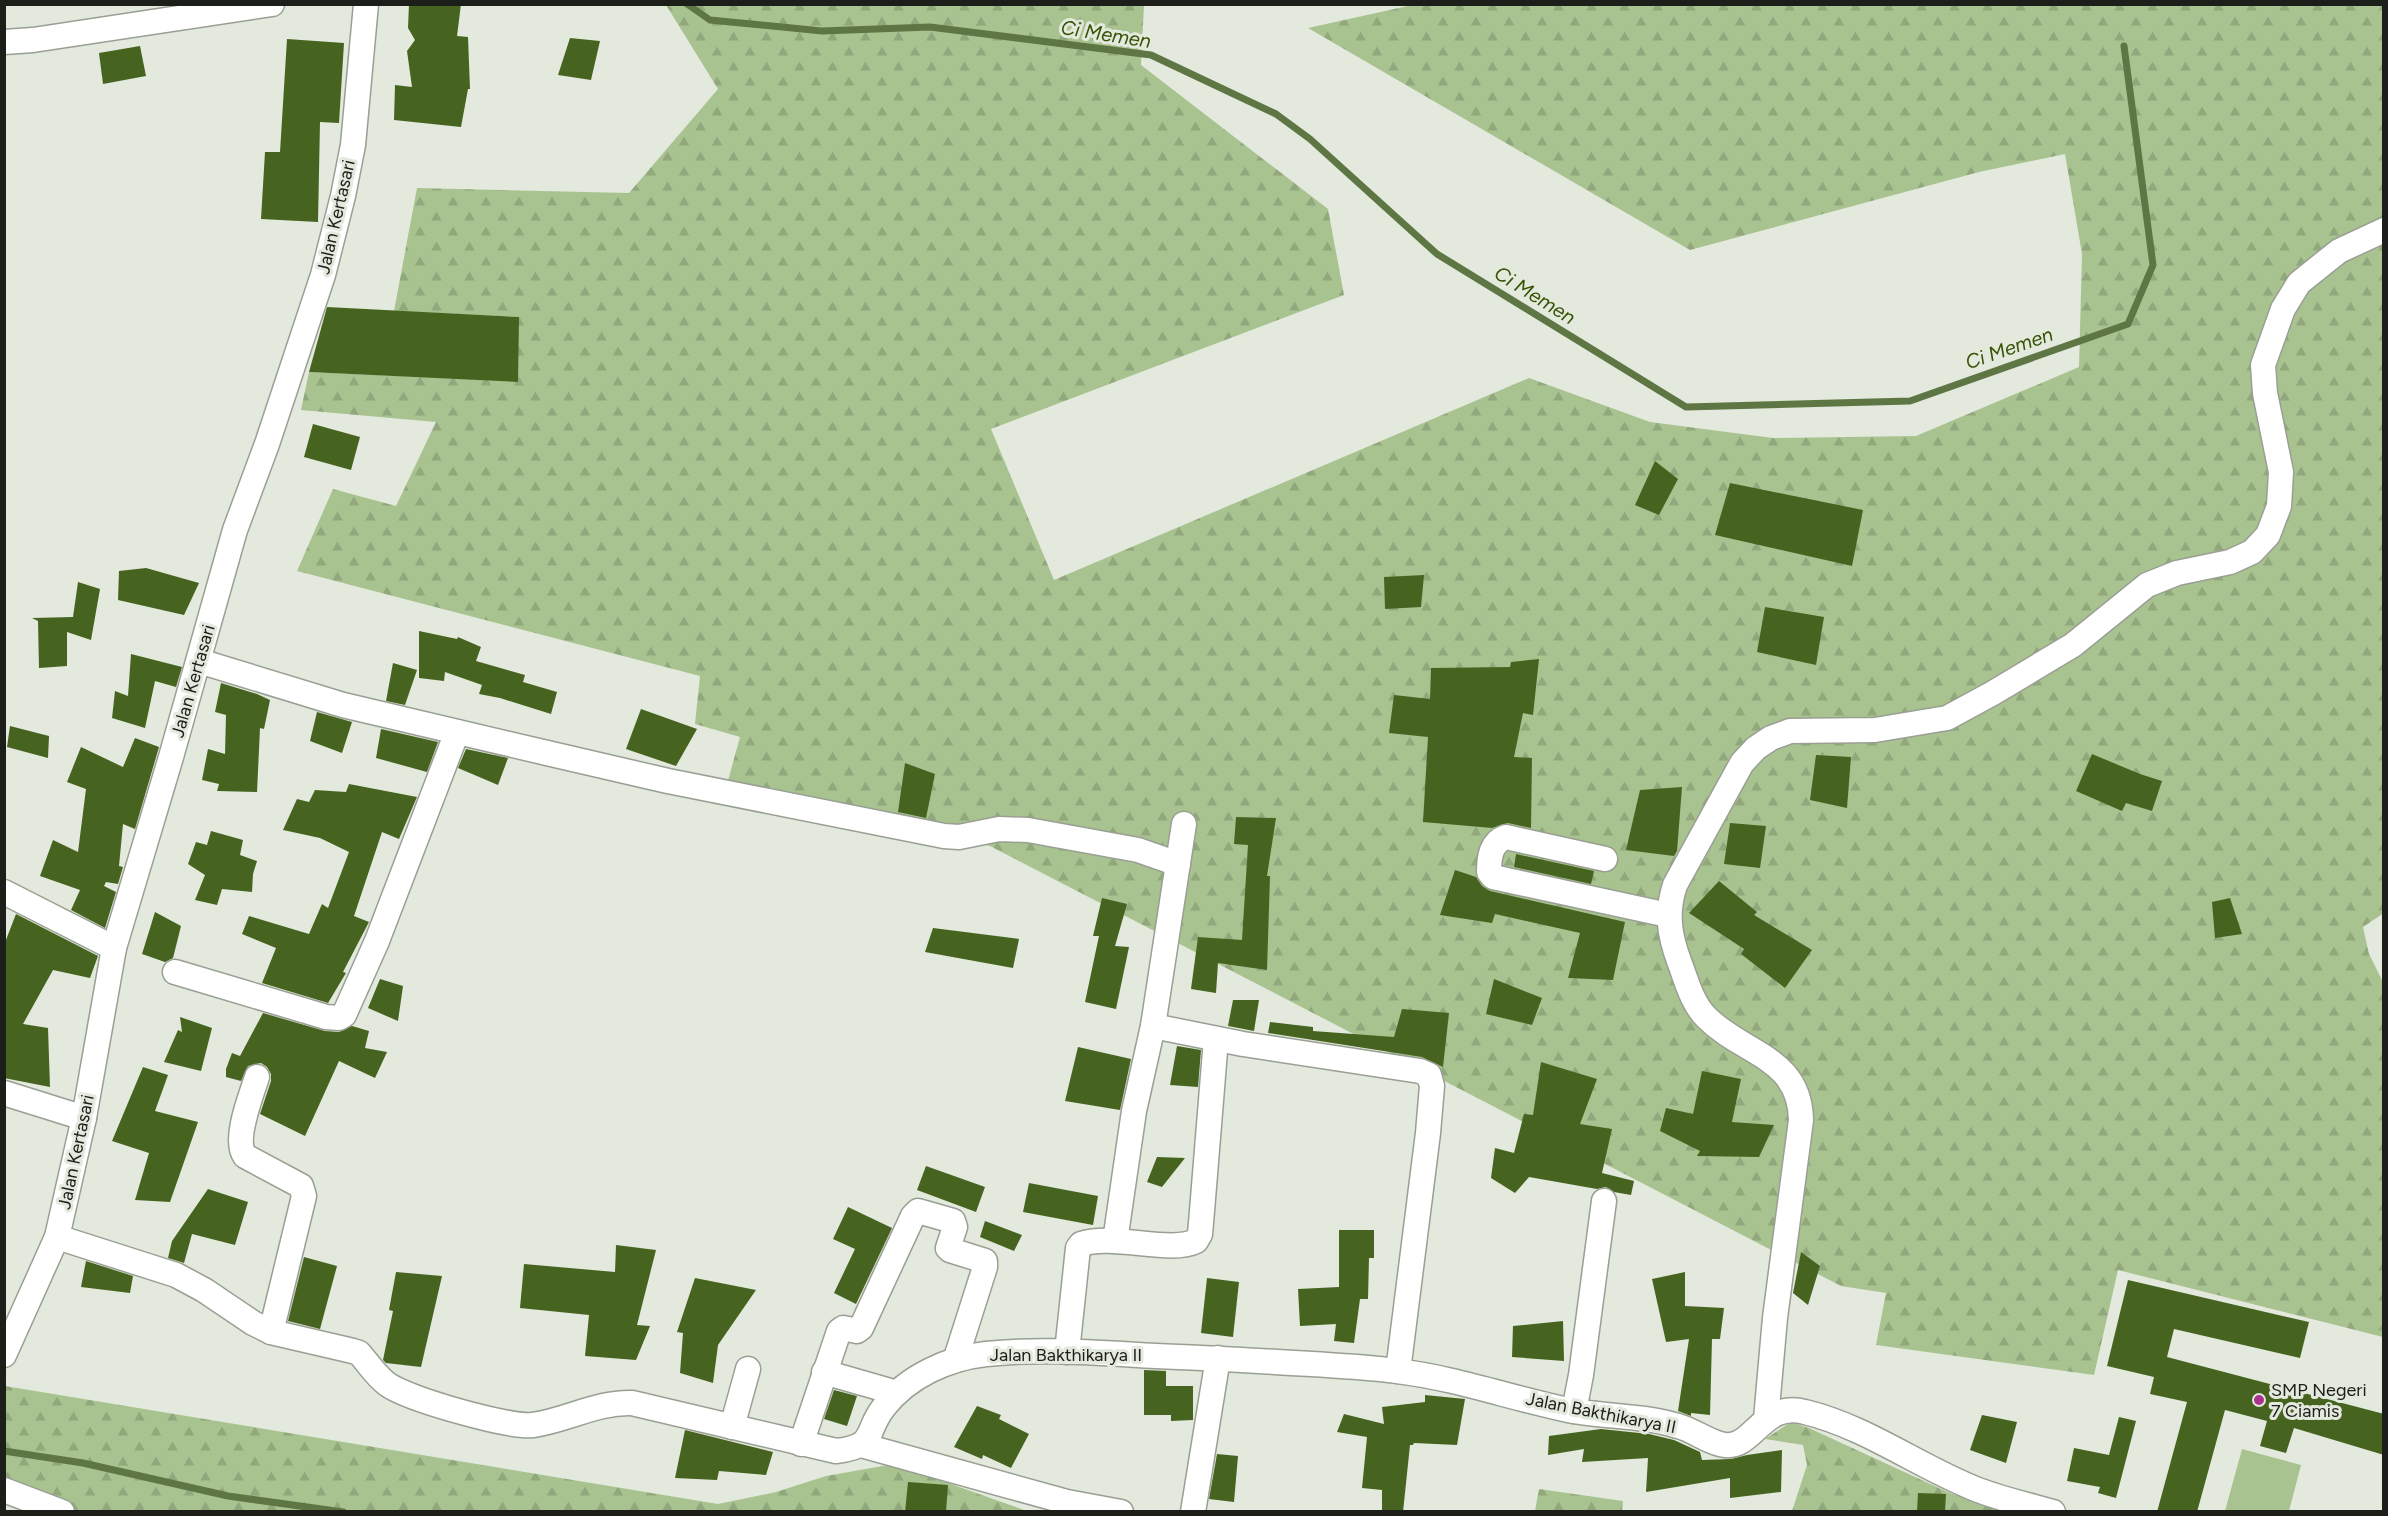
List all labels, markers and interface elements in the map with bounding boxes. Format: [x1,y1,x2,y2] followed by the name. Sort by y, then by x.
[1059,15,1153,53] water label: Ci Memen
[312,158,360,276] street label: Jalan Kertasari
[1490,261,1580,329] water label: Ci Memen
[1962,322,2056,374] water label: Ci Memen
[166,622,220,740] street label: Jalan Kertasari
[53,1093,99,1211] street label: Jalan Kertasari
[990,1344,1142,1366] street label: Jalan Bakthikarya II
[2271,1379,2367,1422] place label: SMP Negeri 7 Ciamis
[1524,1388,1678,1438] street label: Jalan Bakthikarya II
[2252,1393,2266,1407] marker: SMP Negeri 7 Ciamis

